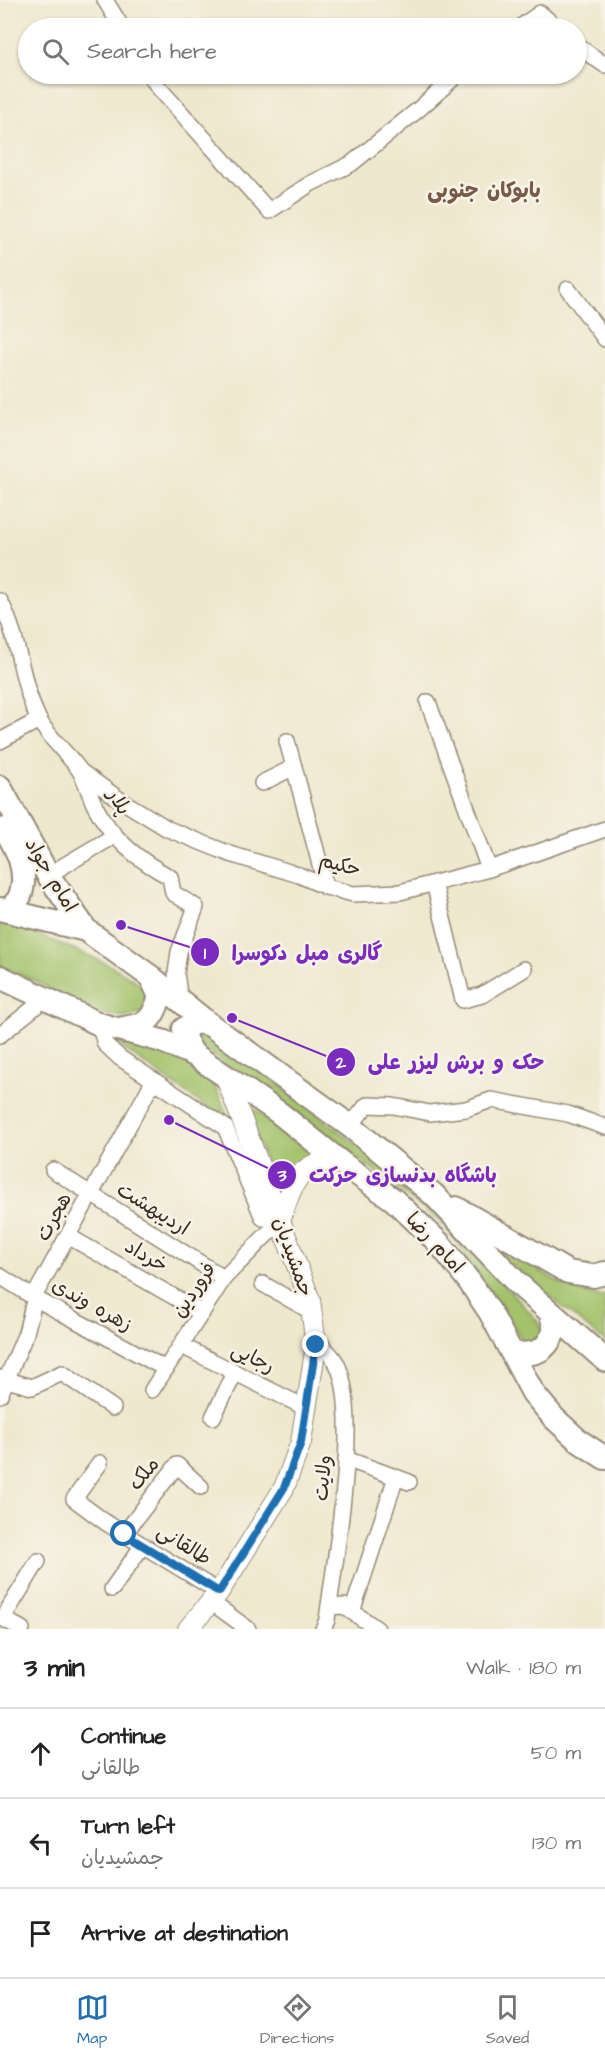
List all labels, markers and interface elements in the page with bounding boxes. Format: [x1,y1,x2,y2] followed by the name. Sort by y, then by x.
[18,18,587,84] search box
[39,35,72,68] icon: search
[87,36,217,67] text: Search here
[427,176,541,205] district label: بابوکان جنوبی
[99,782,138,820] street label: پلار
[18,832,84,918] street label: امام جواد
[316,846,364,884] street label: حکیم
[190,933,395,972] callout: گالری مبل دکوسرا
[232,939,383,968] text: گالری مبل دکوسرا
[204,941,207,966] text: 1
[326,1042,556,1081] callout: حک و برش لیزر علی
[368,1048,544,1077] text: حک و برش لیزر علی
[335,1050,347,1075] text: 2
[267,1155,509,1194] callout: باشگاه بدنسازی حرکت
[309,1161,497,1190] text: باشگاه بدنسازی حرکت
[276,1163,287,1188] text: 3
[111,1176,195,1242] street label: اردیبهشت
[29,1188,79,1246] street label: هجرت
[399,1206,471,1280] street label: امام رضا
[266,1213,320,1301] street label: جمشیدیان
[119,1232,173,1280] street label: خرداد
[165,1257,223,1323] street label: فروردین
[47,1271,137,1339] street label: زهره وندی
[302,1331,328,1357] route end
[227,1335,279,1381] street label: رجایی
[122,1451,166,1497] street label: ملک
[307,1454,339,1502] street label: ولایت
[151,1517,217,1573] street label: طالقانی
[110,1520,136,1546] route start
[24,1650,85,1686] text: 3 min
[466,1654,581,1682] text: Walk · 180 m
[81,1721,166,1752] text: Continue
[24,1737,57,1770] icon: ahead
[531,1739,581,1767] text: 50 m
[81,1754,140,1782] text: طالقانی
[81,1811,175,1842] text: Turn left
[24,1827,57,1860] icon: left
[532,1829,581,1857] text: 130 m
[81,1844,164,1872] text: جمشیدیان
[24,1917,57,1950] icon: arrive
[81,1918,288,1949] text: Arrive at destination
[76,1991,109,2049] tab: Map
[260,1991,334,2049] tab: Directions
[486,1991,529,2049] tab: Saved

